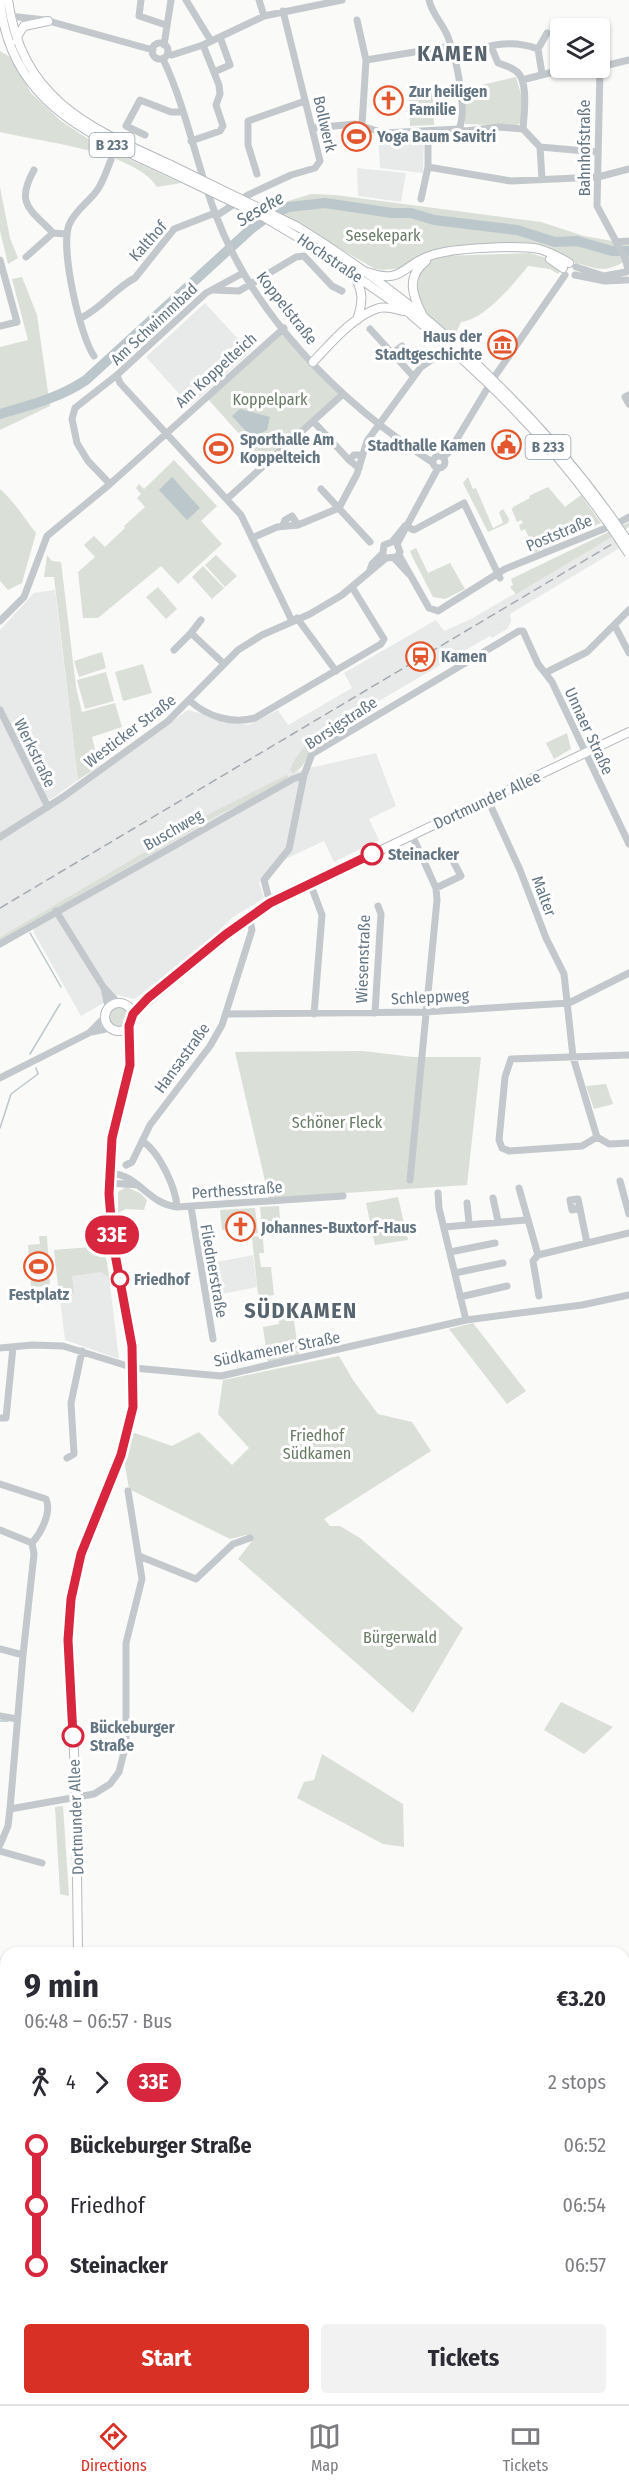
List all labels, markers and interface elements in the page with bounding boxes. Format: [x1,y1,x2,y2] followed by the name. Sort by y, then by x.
[550,18,610,78] map controls
[550,18,610,78] button: layers
[417,40,489,67] district label: KAMEN
[409,82,487,119] place label: Zur heiligen Familie
[372,84,404,116] church icon: Zur heiligen Familie
[309,94,341,154] street label: Bollwerk
[575,100,594,196] street label: Bahnhofstraße
[340,120,372,152] sports icon: Yoga Baum Savitri
[376,127,496,146] place label: Yoga Baum Savitri
[90,133,134,157] road number: B 233
[232,187,288,232] water label: Seseke
[125,216,172,265] street label: Kalthof
[345,226,421,245] park label: Sesekepark
[294,229,366,287] street label: Hochstraße
[253,268,321,348] street label: Koppelstraße
[107,279,201,369] street label: Am Schwimmbad
[375,327,482,364] place label: Haus der Stadtgeschichte
[172,329,260,411] street label: Am Koppelteich
[487,329,519,361] museum icon: Haus der Stadtgeschichte
[232,390,308,409] park label: Koppelpark
[491,429,523,461] public building icon: Stadthalle Kamen
[240,430,334,467] place label: Sporthalle Am Koppelteich
[203,432,235,464] sports icon: Sporthalle Am Koppelteich
[526,435,570,459] road number: B 233
[368,436,486,455] place label: Stadthalle Kamen
[523,511,595,555] street label: Poststraße
[404,640,436,672] station icon: Kamen
[441,647,487,666] place label: Kamen
[561,684,617,778] street label: Unnaer Straße
[80,690,180,772] street label: Westicker Straße
[301,693,381,753] street label: Borsigstraße
[10,716,60,791] street label: Werkstraße
[430,767,544,833] street label: Dortmunder Allee
[140,805,206,855] street label: Buschweg
[361,843,383,865] marker: Steinacker
[388,845,459,864] place label: Steinacker
[528,873,560,919] street label: Malter
[352,914,374,1004] street label: Wiesenstraße
[390,985,470,1009] street label: Schleppweg
[150,1019,214,1097] street label: Hansastraße
[292,1113,383,1132] park label: Schöner Fleck
[191,1177,283,1203] street label: Perthesstraße
[224,1211,256,1243] church icon: Johannes-Buxtorf-Haus
[78,1216,146,1254] line badge: 33E
[260,1218,417,1237] place label: Johannes-Buxtorf-Haus
[97,1222,127,1248] text: 33E
[196,1223,232,1319] street label: Fliednerstraße
[23,1250,55,1282] sports icon: Festplatz
[111,1270,129,1288] marker: Friedhof
[134,1270,191,1289] place label: Friedhof
[9,1285,70,1304] place label: Festplatz
[244,1297,358,1324] district label: SÜDKAMEN
[212,1327,342,1371] street label: Südkamener Straße
[283,1426,351,1463] park label: Friedhof Südkamen
[363,1628,437,1647] park label: Bürgerwald
[90,1718,175,1755] place label: Bückeburger Straße
[62,1725,84,1747] marker: Bückeburger Straße
[64,1759,88,1875] street label: Dortmunder Allee
[24,1966,99,2006] text: 9 min
[557,1985,606,2012] text: €3.20
[24,2009,172,2033] text: 06:48 – 06:57 · Bus
[24,2066,57,2099] icon: walk
[85,2066,118,2099] icon: forward
[139,2069,169,2095] text: 33E
[66,2070,76,2094] text: 4
[548,2070,606,2094] text: 2 stops
[70,2132,252,2159] text: Bückeburger Straße
[564,2133,606,2157] text: 06:52
[70,2192,145,2219] text: Friedhof
[562,2193,606,2217] text: 06:54
[70,2252,168,2279] text: Steinacker
[564,2253,606,2277] text: 06:57
[24,2324,309,2393] button: Start
[321,2324,606,2393] button: Tickets
[81,2420,147,2475] tab: Directions
[308,2420,341,2475] tab: Map
[503,2420,548,2475] tab: Tickets

